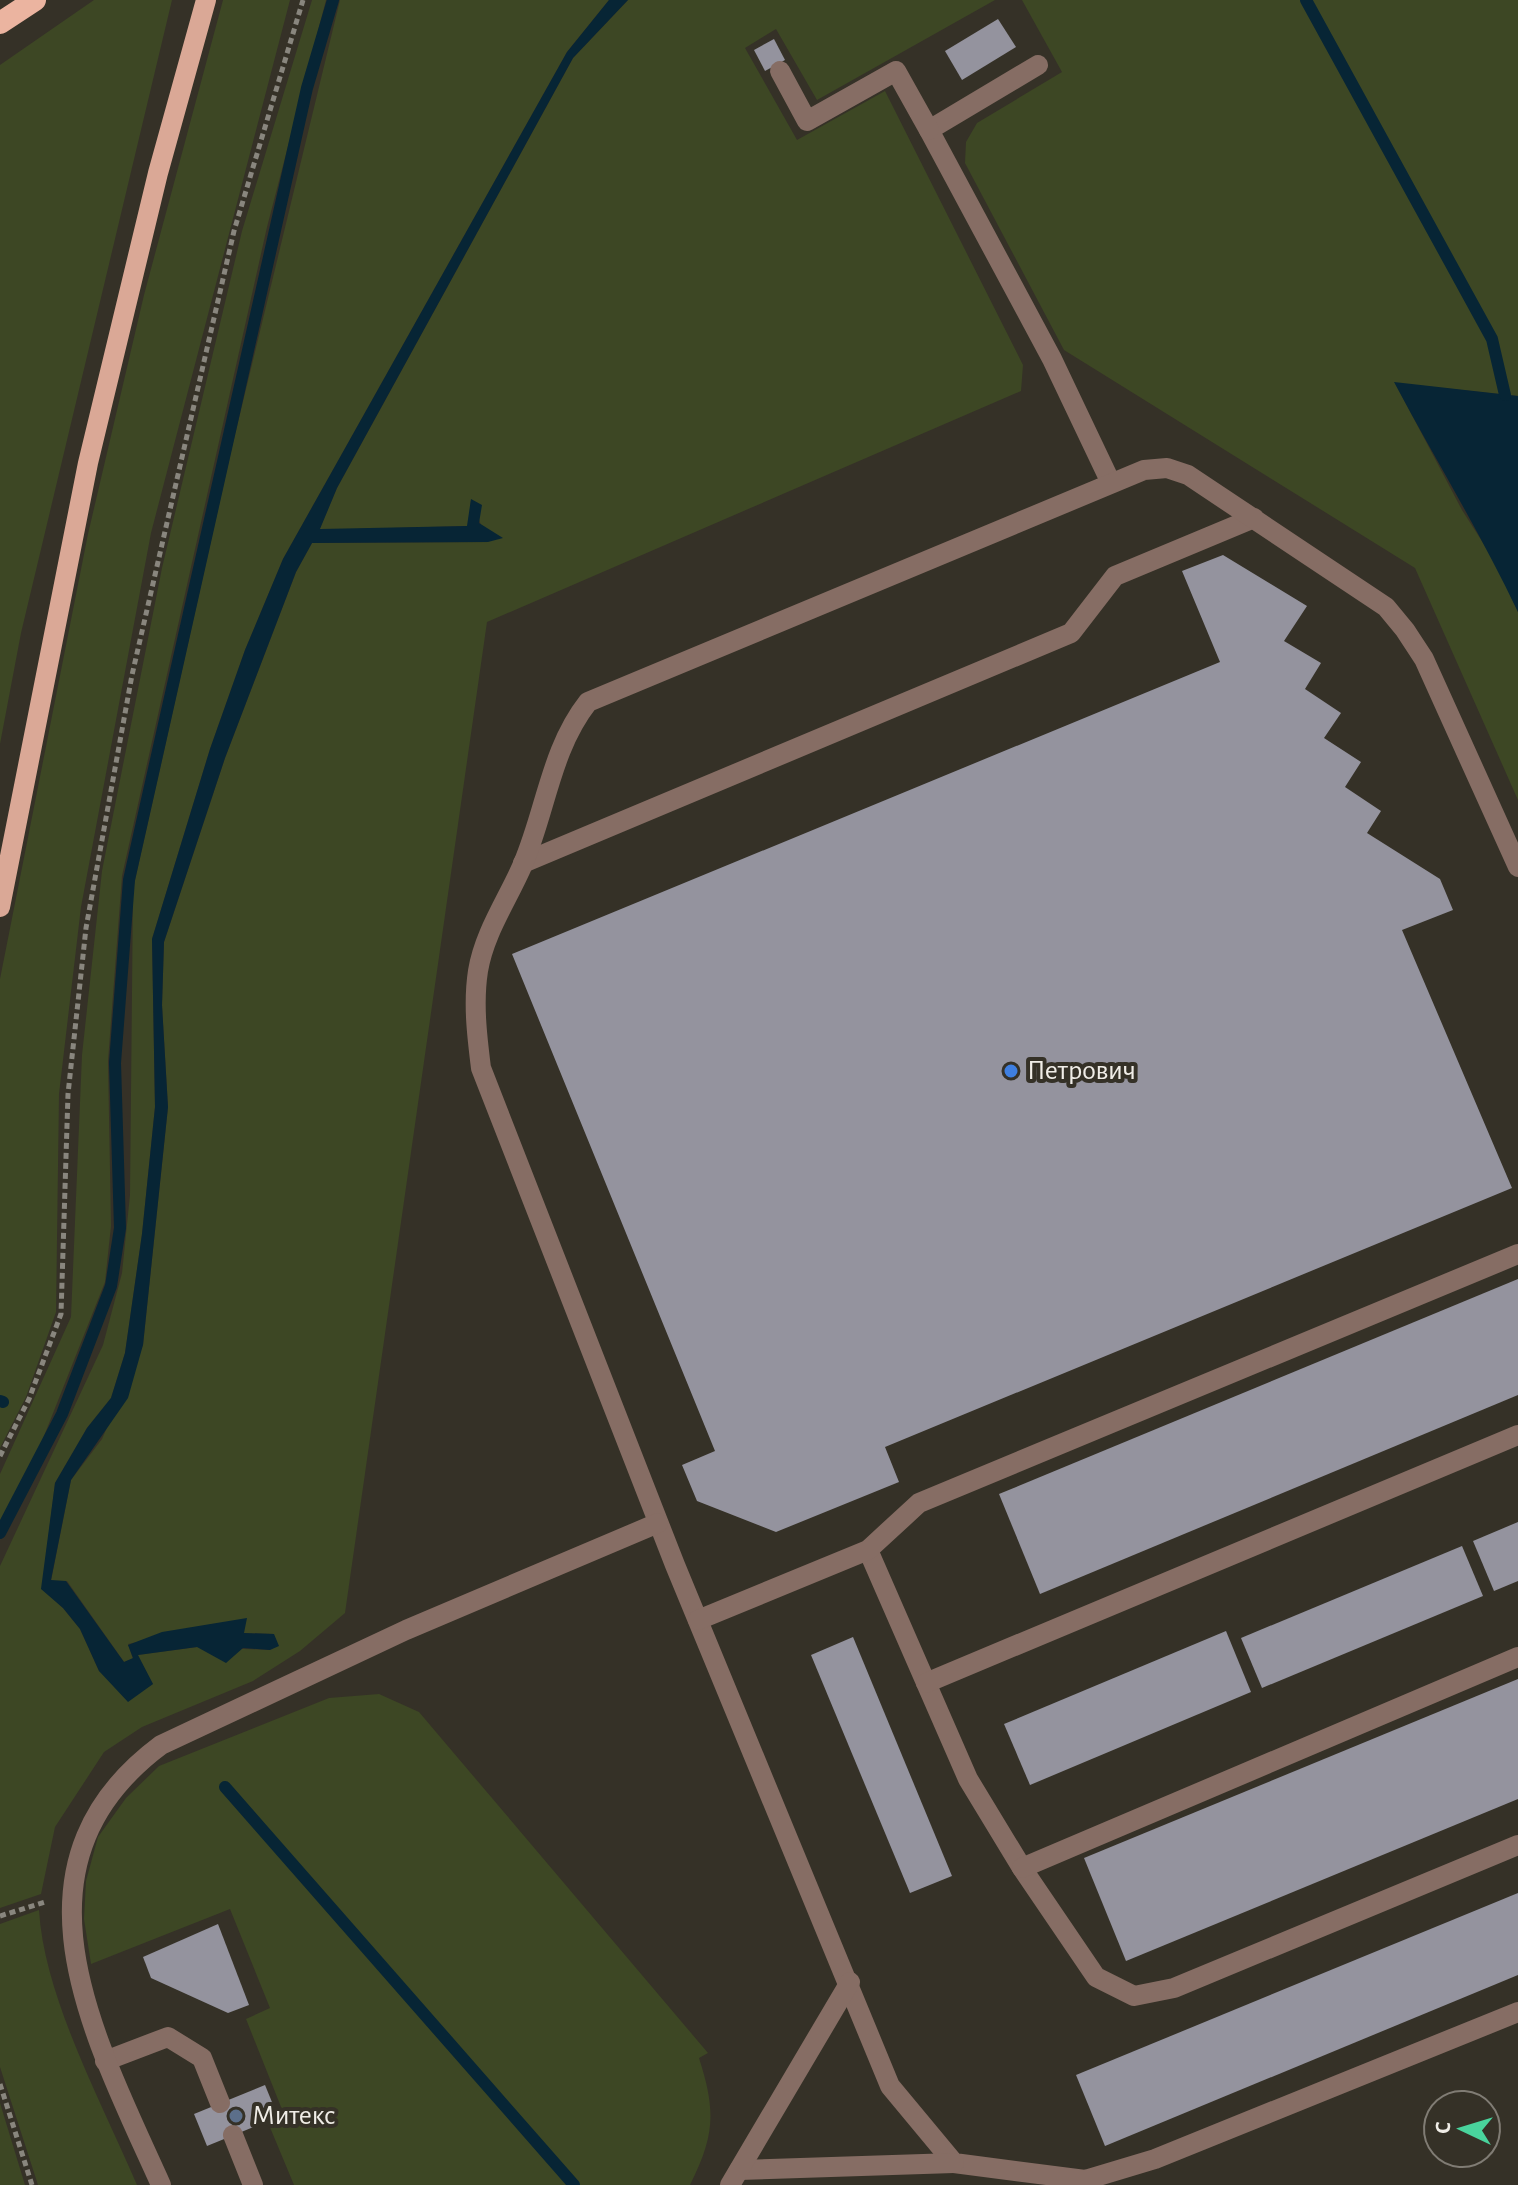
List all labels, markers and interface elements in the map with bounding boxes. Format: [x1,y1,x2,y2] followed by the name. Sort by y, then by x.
[1027,1057,1136,1085] place label: Петрович
[1002,1062,1020,1080] marker: Петрович
[1422,2089,1502,2169] north arrow
[252,2102,336,2130] place label: Митекс
[227,2107,245,2125] marker: Митекс
[1432,2121,1454,2135] text: С

